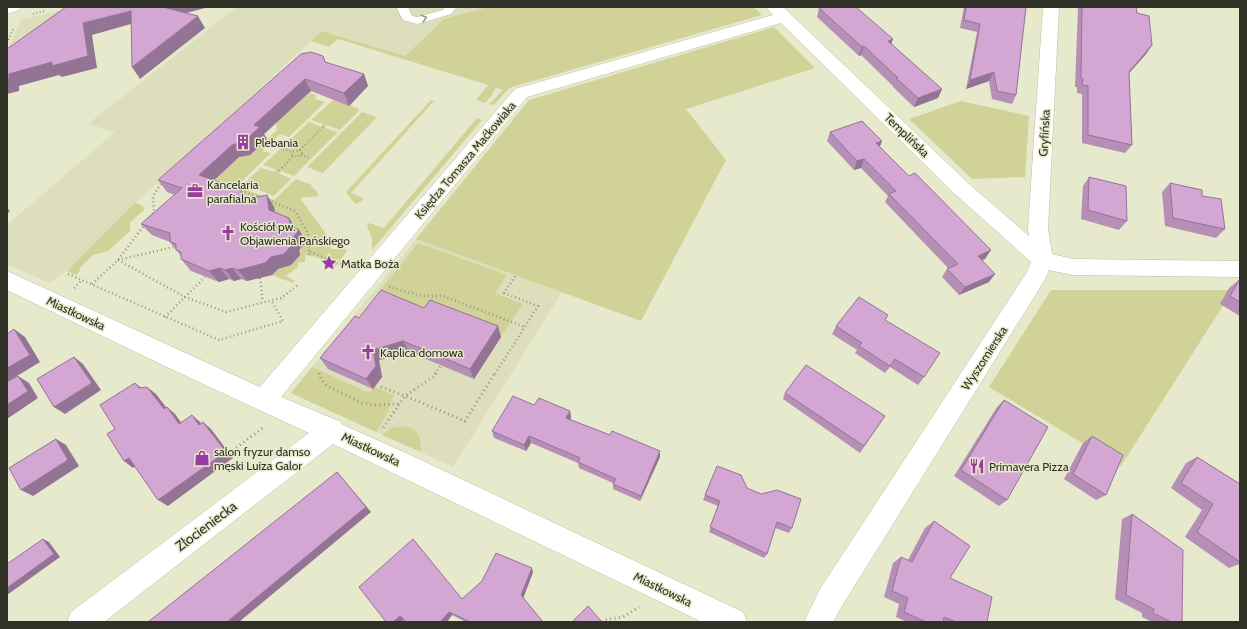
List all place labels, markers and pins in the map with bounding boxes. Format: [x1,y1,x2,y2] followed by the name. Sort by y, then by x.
[234,133,252,151] building icon: Plebania
[255,135,298,150] place label: Plebania
[207,177,259,206] place label: Kancelaria parafialna
[186,182,204,200] office icon: Kancelaria parafialna
[240,219,350,248] place label: Kościół pw. Objawienia Pańskiego
[219,224,237,242] church icon: Kościół pw. Objawienia Pańskiego
[320,254,338,272] place icon: Matka Boża
[341,256,400,271] place label: Matka Boża
[359,343,377,361] church icon: Kaplica domowa
[380,345,463,360] place label: Kaplica domowa
[214,444,311,473] place label: salon fryzur damso męski Luiza Galor
[193,449,211,467] shop icon: salon fryzur damso męski Luiza Galor
[968,457,986,475] restaurant icon: Primavera Pizza
[989,459,1069,474] place label: Primavera Pizza

